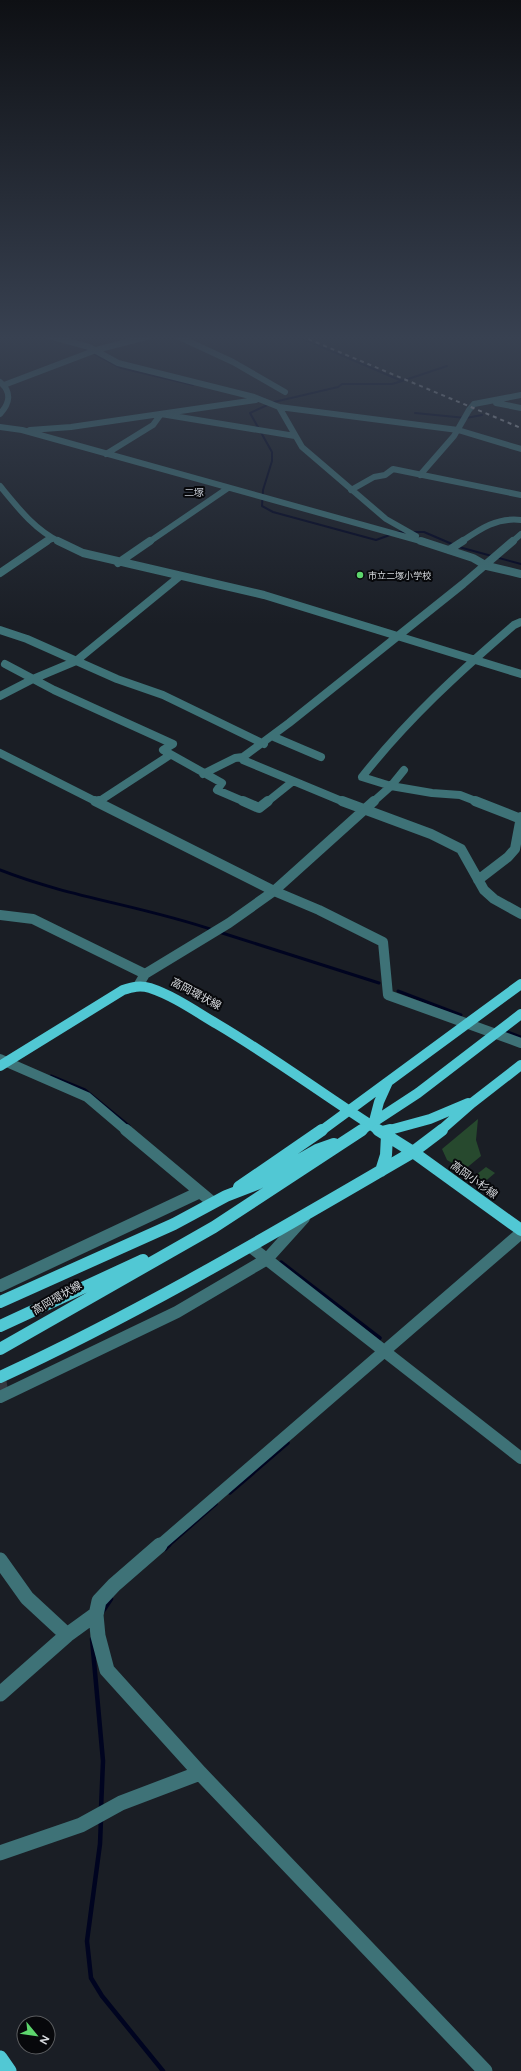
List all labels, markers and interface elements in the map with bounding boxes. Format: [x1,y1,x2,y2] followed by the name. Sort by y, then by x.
[184,486,204,499] district label: 二塚
[355,570,365,580] marker: 市立二塚小学校
[368,570,431,581] place label: 市立二塚小学校
[169,975,223,1013] street label: 高岡環状線
[448,1159,500,1201] street label: 高岡小杉線
[30,1279,84,1317] street label: 高岡環状線
[16,2015,56,2055] north arrow
[37,2033,52,2046] text: N

